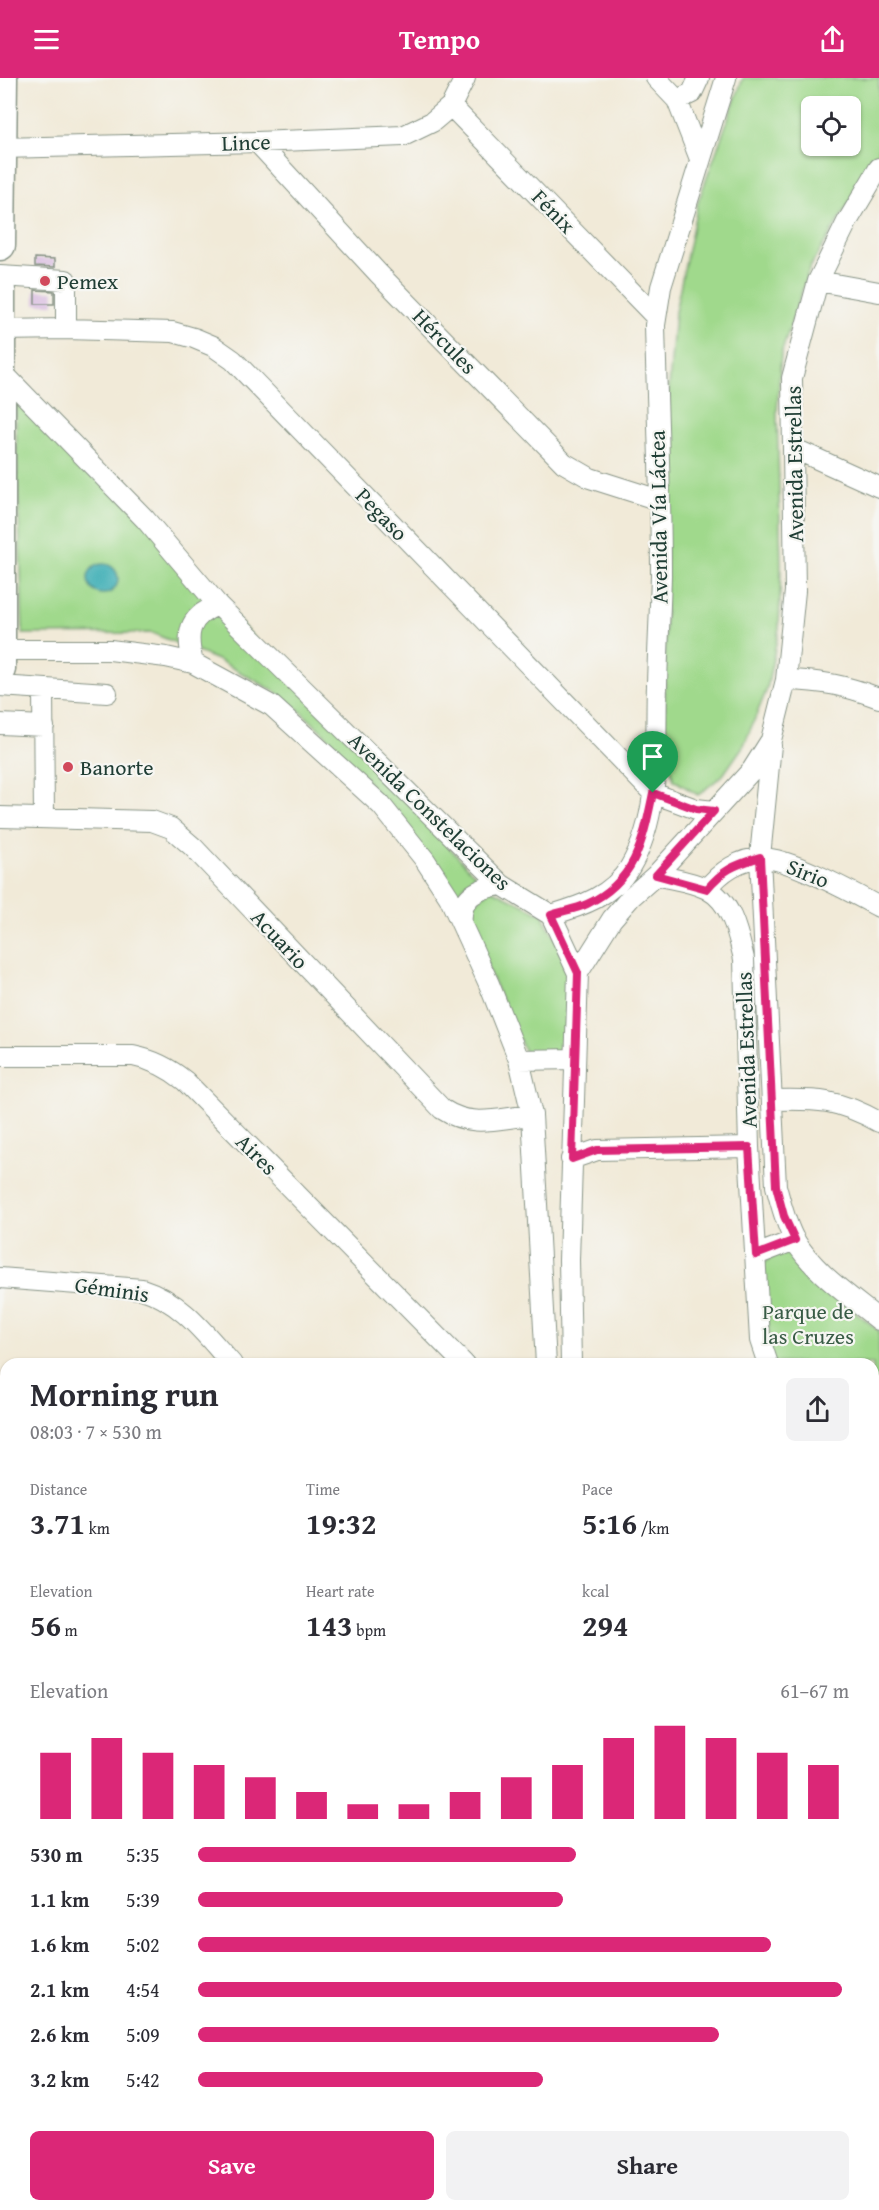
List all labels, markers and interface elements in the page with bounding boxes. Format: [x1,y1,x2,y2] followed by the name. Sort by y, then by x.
[399,19,480,59] text: Tempo
[30,23,63,56] icon: menu
[816,23,849,56] icon: share
[801,96,861,156] map controls
[801,96,861,156] button: locate
[221,125,271,159] street label: Lince
[525,182,584,241] street label: Fénix
[57,265,119,297] place label: Pemex
[38,274,52,288] marker: Pemex
[406,301,484,381] street label: Hércules
[777,385,811,543] street label: Avenida Estrellas
[640,429,676,604] street label: Avenida Vía Láctea
[348,480,416,548] street label: Pegaso
[341,724,519,898] street label: Avenida Constelaciones
[627,731,678,793] pin
[636,740,669,773] icon: arrive
[80,751,154,783] place label: Banorte
[61,760,75,774] marker: Banorte
[782,850,834,896] street label: Sirio
[244,902,316,976] street label: Acuario
[727,971,765,1129] street label: Avenida Estrellas
[229,1126,285,1182] street label: Aires
[73,1268,151,1310] street label: Géminis
[762,1295,854,1352] park label: Parque de las Cruzes
[30,1370,219,1418] text: Morning run
[786,1378,849,1441] button: share
[30,1417,162,1446] text: 08:03 · 7 × 530 m
[30,1477,87,1501] text: Distance
[306,1477,340,1501] text: Time
[582,1477,613,1501] text: Pace
[30,1501,85,1545] text: 3.71
[306,1501,377,1545] text: 19:32
[582,1501,637,1545] text: 5:16
[85,1516,110,1540] text: km
[637,1516,669,1540] text: /km
[30,1579,93,1603] text: Elevation
[306,1579,375,1603] text: Heart rate
[582,1579,609,1603] text: kcal
[30,1603,61,1647] text: 56
[306,1603,353,1647] text: 143
[582,1603,629,1647] text: 294
[61,1618,78,1642] text: m
[353,1618,386,1642] text: bpm
[30,1676,108,1705] text: Elevation
[780,1676,849,1705] text: 61–67 m
[30,1840,83,1869] text: 530 m
[126,1840,160,1869] text: 5:35
[30,1885,89,1914] text: 1.1 km
[126,1885,160,1914] text: 5:39
[30,1930,89,1959] text: 1.6 km
[126,1930,160,1959] text: 5:02
[30,1975,89,2004] text: 2.1 km
[126,1975,160,2004] text: 4:54
[30,2020,89,2049] text: 2.6 km
[126,2020,160,2049] text: 5:09
[30,2065,89,2094] text: 3.2 km
[126,2065,160,2094] text: 5:42
[30,2131,434,2200] button: Save
[446,2131,849,2200] button: Share

